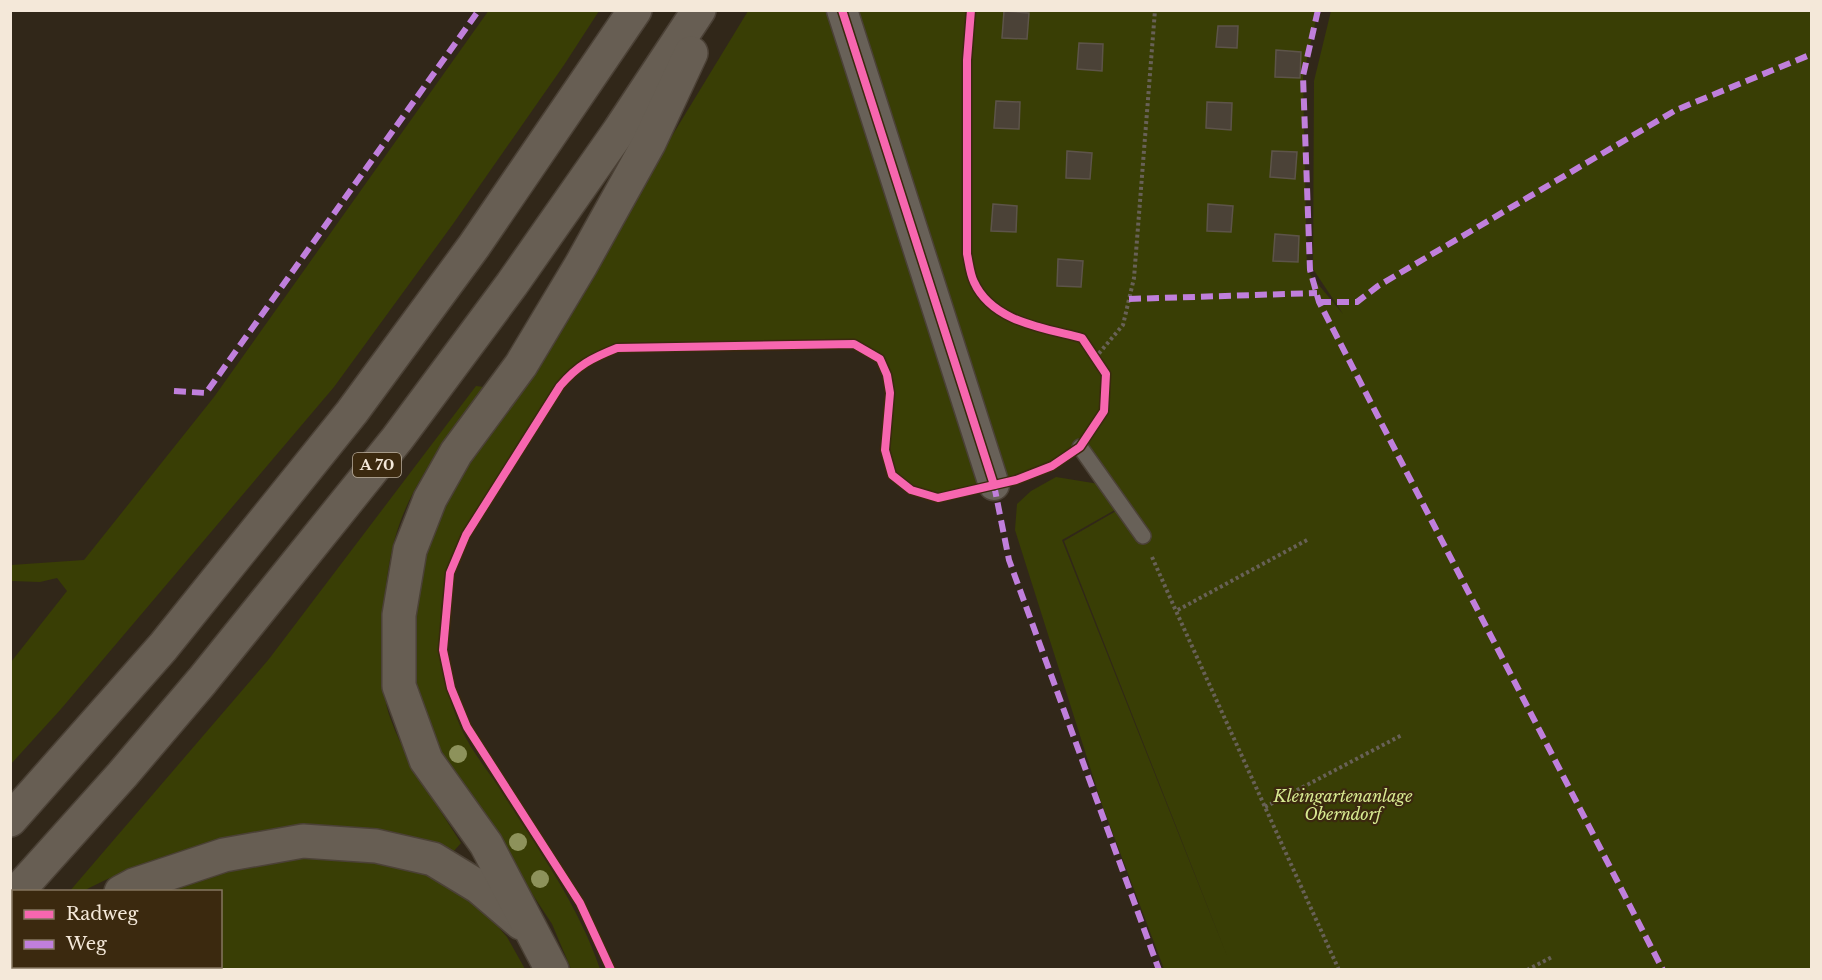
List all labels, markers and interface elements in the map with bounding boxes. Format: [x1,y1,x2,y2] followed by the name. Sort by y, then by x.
[353,453,401,477] road number: A 70
[1273,786,1413,824] park label: Kleingartenanlage Oberndorf
[12,890,222,968] legend
[66,903,139,925] text: Radweg
[65,933,107,955] text: Weg

